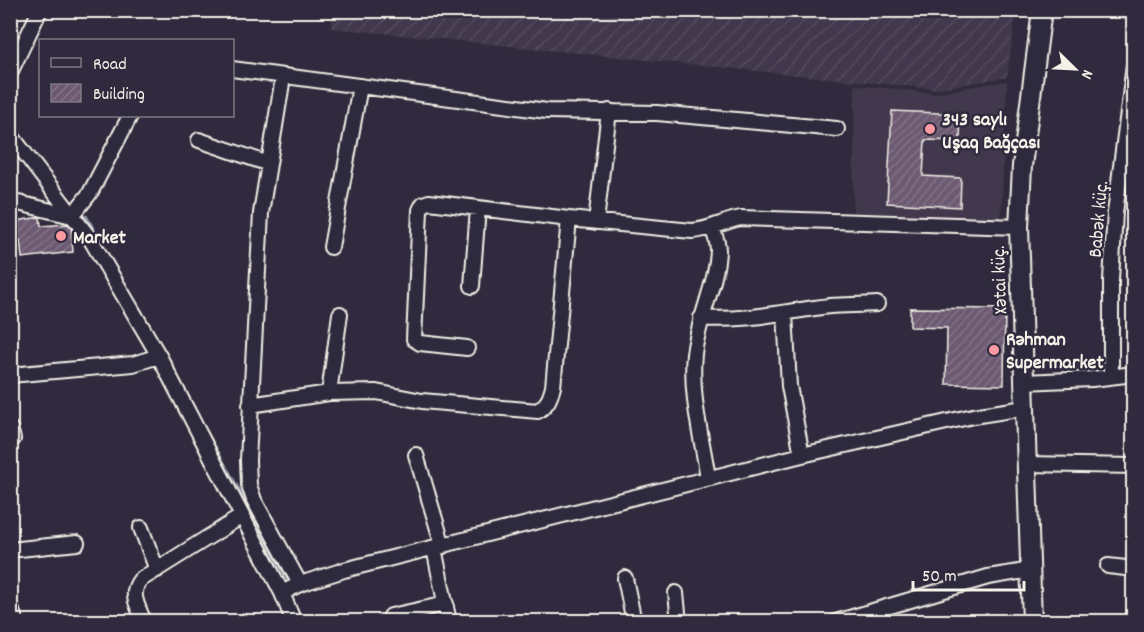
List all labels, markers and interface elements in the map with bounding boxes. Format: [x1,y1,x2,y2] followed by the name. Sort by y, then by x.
[39,39,234,117] legend
[1045,39,1105,99] north arrow
[93,53,127,78] text: Road
[1074,66,1099,82] text: N
[93,83,145,108] text: Building
[942,107,1041,158] place label: 343 saylı Uşaq Bağçası
[923,122,937,136] marker: 343 saylı Uşaq Bağçası
[1083,180,1117,259] street label: Babək küç.
[73,225,127,253] place label: Market
[54,229,68,243] marker: Market
[986,245,1016,315] street label: Xətai küç.
[1006,327,1104,378] place label: Rəhman Supermarket
[987,343,1001,357] marker: Rəhman Supermarket
[913,554,1024,592] scale bar
[922,565,957,590] text: 50 m

